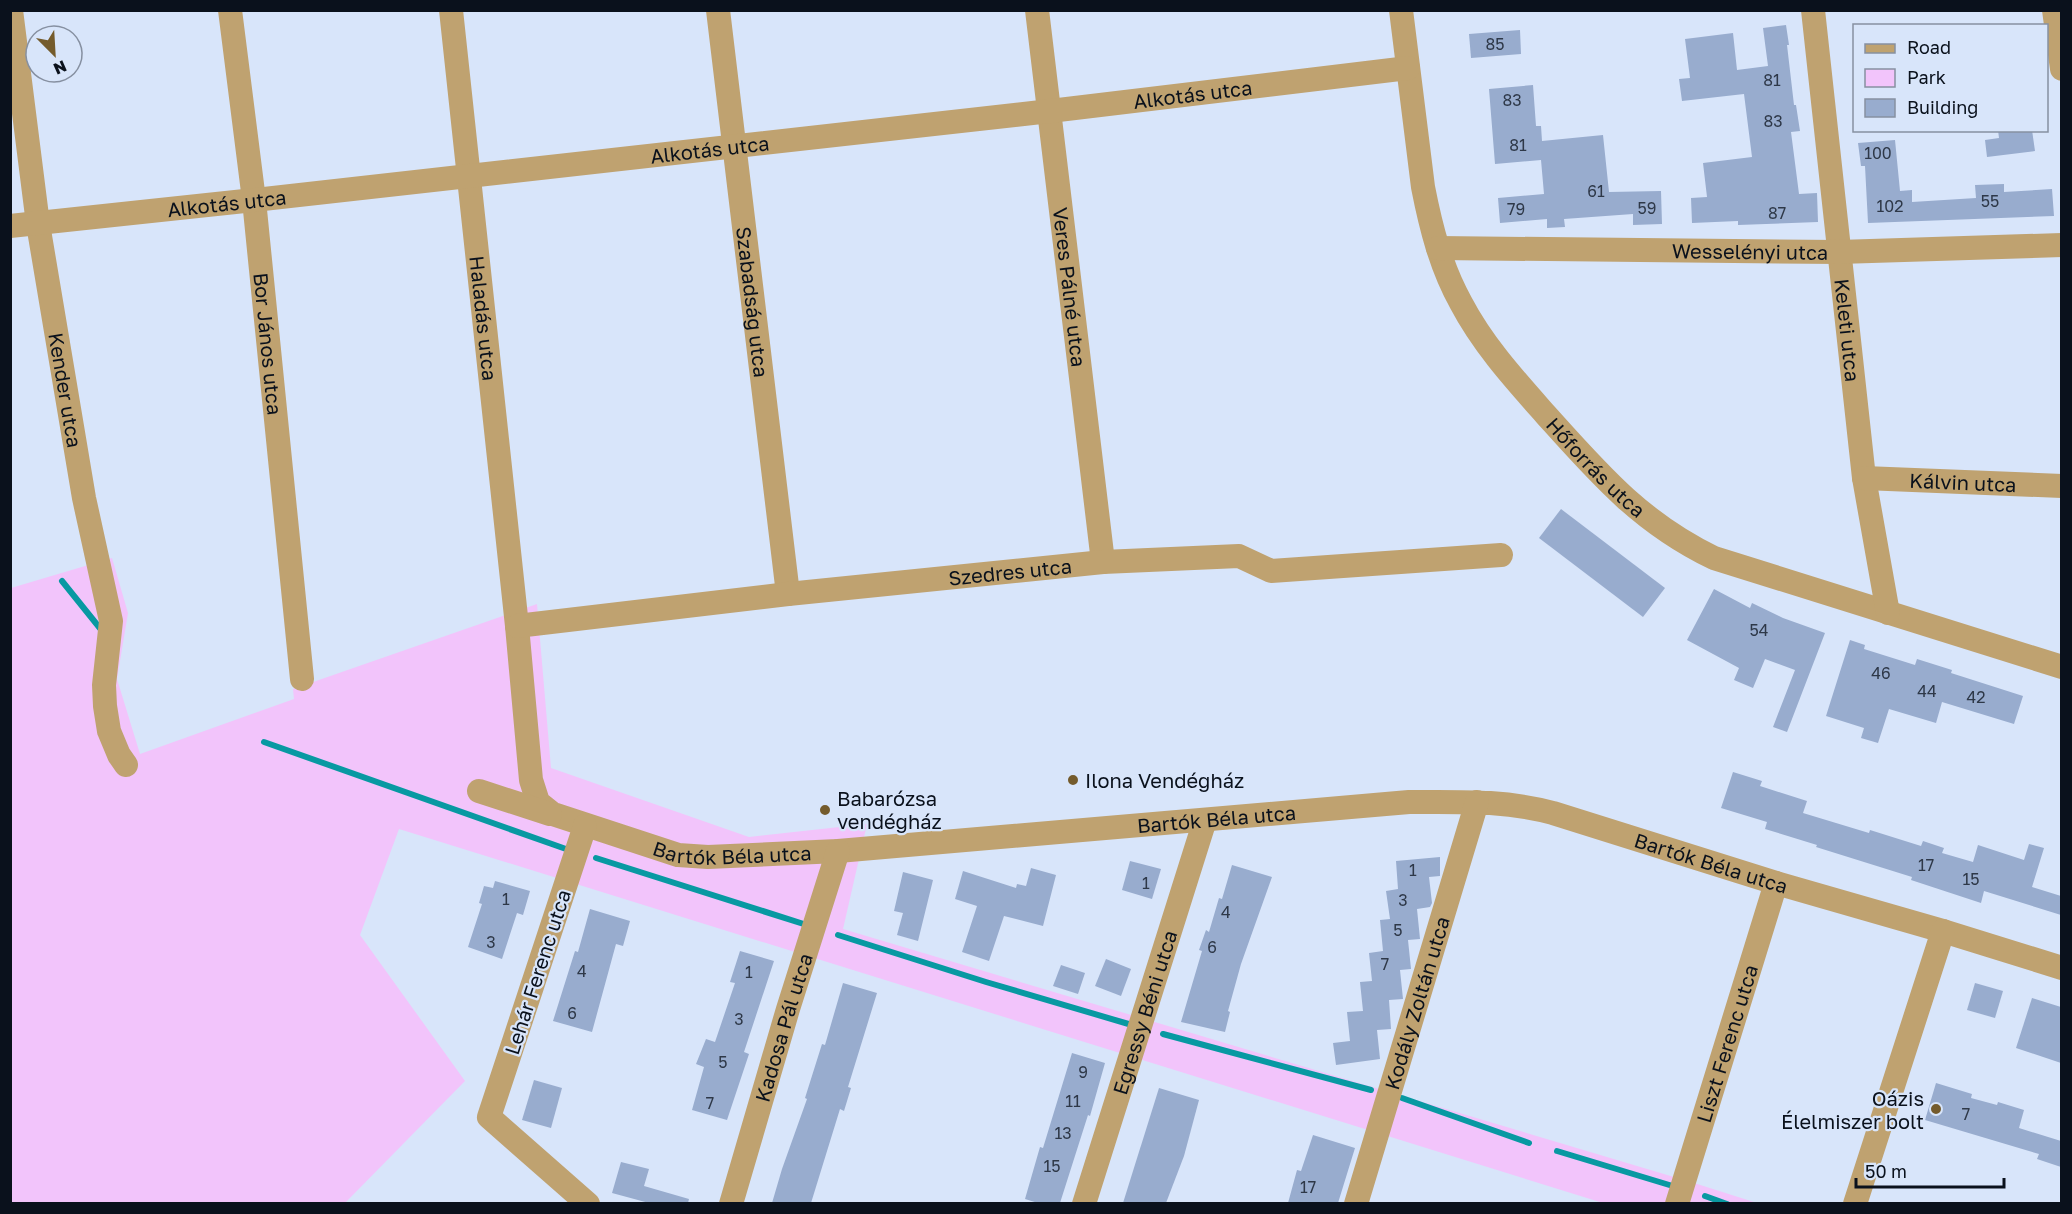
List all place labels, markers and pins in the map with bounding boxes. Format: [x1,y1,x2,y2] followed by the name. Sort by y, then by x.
[1085,768,1244,792] place label: Ilona Vendégház
[1066,773,1080,787] marker: Ilona Vendégház
[837,786,942,833] place label: Babarózsa vendégház
[818,803,832,817] marker: Babarózsa vendégház
[1781,1086,1924,1133] place label: Oázis Élelmiszer bolt
[1929,1102,1943,1116] marker: Oázis Élelmiszer bolt

